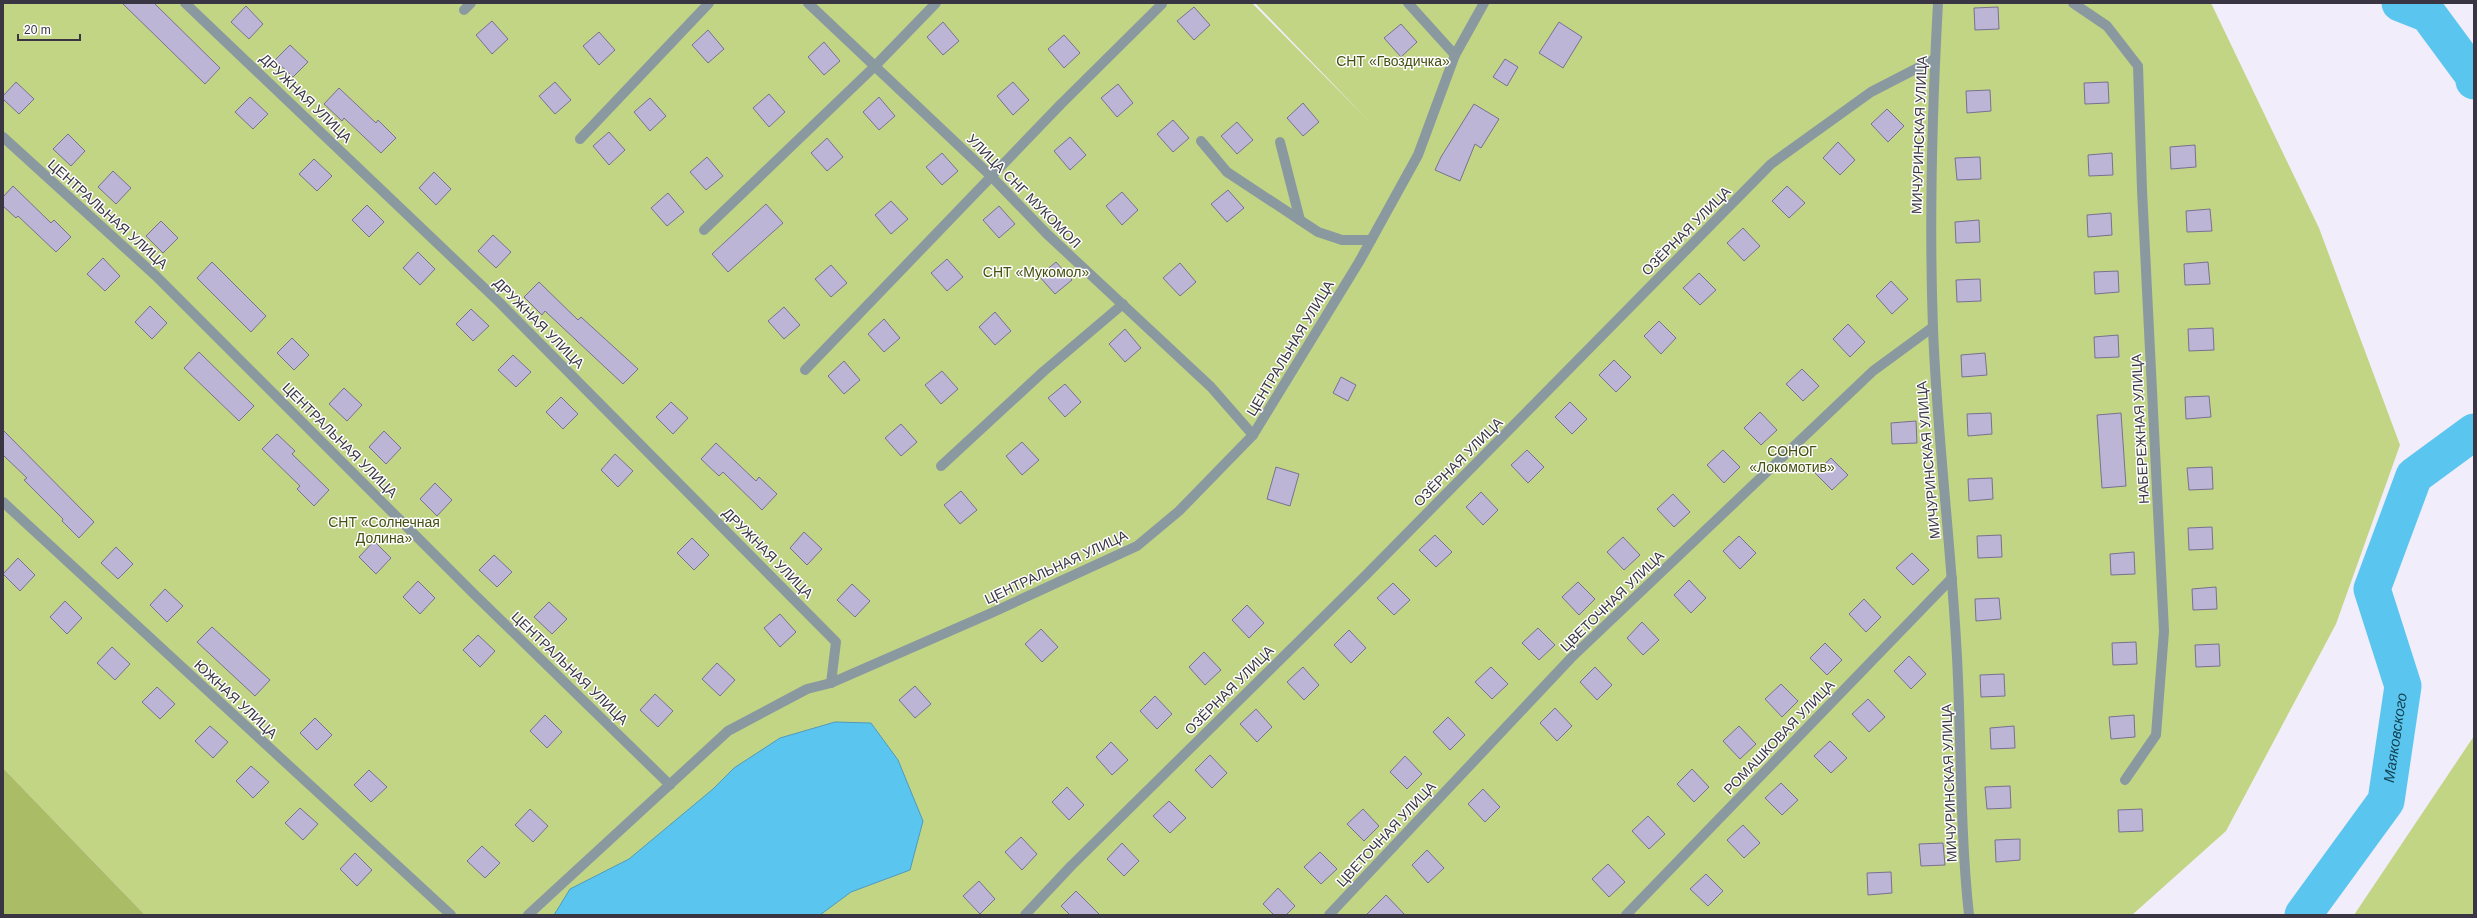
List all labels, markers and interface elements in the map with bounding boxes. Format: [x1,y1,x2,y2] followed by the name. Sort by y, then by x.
[18,16,80,42] scale bar
[24,23,51,37] text: 20 m
[257,50,356,146] street label: ДРУЖНАЯ УЛИЦА
[1336,53,1450,69] park label: СНТ «Гвоздичка»
[1908,55,1930,214] street label: МИЧУРИНСКАЯ УЛИЦА
[964,131,1084,251] street label: УЛИЦА СНГ МУКОМОЛ
[45,156,172,272] street label: ЦЕНТРАЛЬНАЯ УЛИЦА
[1638,183,1734,279] street label: ОЗЁРНАЯ УЛИЦА
[983,264,1089,280] park label: СНТ «Мукомол»
[491,275,588,372] street label: ДРУЖНАЯ УЛИЦА
[1243,277,1337,419] street label: ЦЕНТРАЛЬНАЯ УЛИЦА
[2128,353,2152,505] street label: НАБЕРЕЖНАЯ УЛИЦА
[279,379,401,501] street label: ЦЕНТРАЛЬНАЯ УЛИЦА
[1913,380,1943,540] street label: МИЧУРИНСКАЯ УЛИЦА
[1410,414,1506,510] street label: ОЗЁРНАЯ УЛИЦА
[1749,443,1835,475] park label: СОНОГ «Локомотив»
[720,505,817,602] street label: ДРУЖНАЯ УЛИЦА
[328,514,440,546] park label: СНТ «Солнечная Долина»
[982,527,1130,607] street label: ЦЕНТРАЛЬНАЯ УЛИЦА
[1557,547,1668,655] street label: ЦВЕТОЧНАЯ УЛИЦА
[508,608,632,728] street label: ЦЕНТРАЛЬНАЯ УЛИЦА
[1181,642,1277,738] street label: ОЗЁРНАЯ УЛИЦА
[191,656,281,742] street label: ЮЖНАЯ УЛИЦА
[1720,676,1838,797] street label: РОМАШКОВАЯ УЛИЦА
[2380,692,2410,784] water label: Маяковского
[1938,703,1960,862] street label: МИЧУРИНСКАЯ УЛИЦА
[1333,778,1439,890] street label: ЦВЕТОЧНАЯ УЛИЦА

